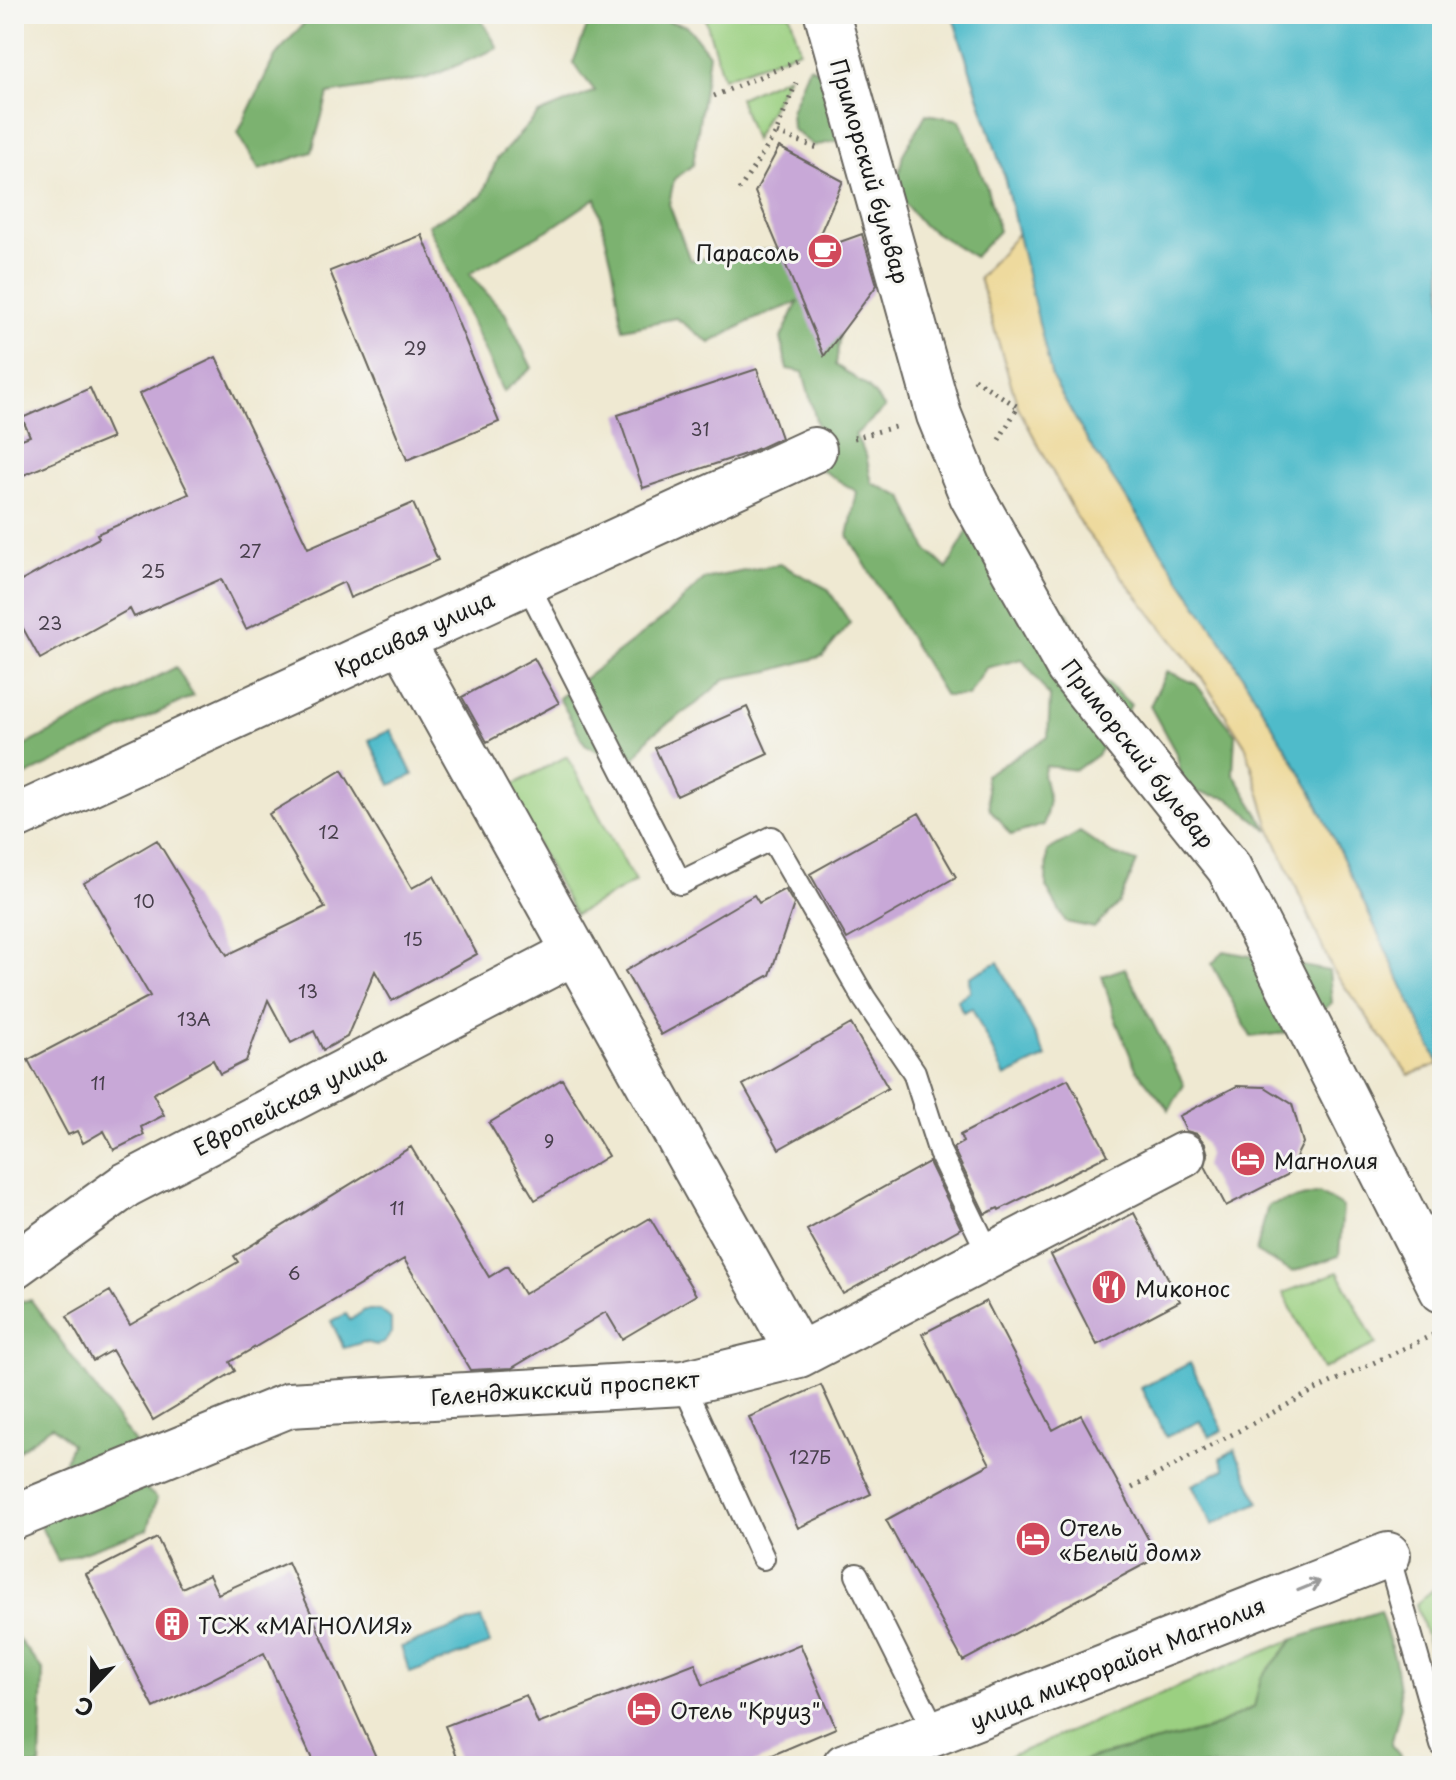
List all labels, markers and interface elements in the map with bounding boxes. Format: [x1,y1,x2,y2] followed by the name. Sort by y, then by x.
[823,55,919,287] street label: Приморский бульвар
[806,232,844,270] cafe icon: Парасоль
[696,235,799,268] place label: Парасоль
[404,334,426,361] house number: 29
[691,415,709,442] house number: 31
[239,537,261,564] house number: 27
[141,557,165,584] house number: 25
[329,582,499,684] street label: Красивая улица
[38,609,62,636] house number: 23
[1054,651,1224,855] street label: Приморский бульвар
[319,818,339,845] house number: 12
[133,887,155,914] house number: 10
[403,925,423,952] house number: 15
[298,977,318,1004] house number: 13
[177,1005,211,1032] house number: 13А
[187,1037,391,1163] street label: Европейская улица
[90,1069,106,1096] house number: 11
[544,1127,554,1154] house number: 9
[1229,1140,1267,1178] hotel icon: Магнолия
[1274,1143,1378,1176] place label: Магнолия
[389,1194,405,1221] house number: 11
[288,1259,300,1286] house number: 6
[1090,1268,1128,1306] restaurant icon: Миконос
[1135,1271,1230,1304] place label: Миконос
[430,1361,701,1413] street label: Геленджикский проспект
[789,1443,831,1470] house number: 127Б
[1059,1510,1202,1568] place label: Отель «Белый дом»
[1014,1520,1052,1558] hotel icon: Отель «Белый дом»
[1296,1577,1321,1592] one-way arrow
[964,1588,1270,1736] street label: улица микрорайон Магнолия
[153,1605,191,1643] building icon: ТСЖ «МАГНОЛИЯ»
[198,1608,412,1641] place label: ТСЖ «МАГНОЛИЯ»
[52,1648,132,1728] north arrow
[70,1690,98,1726] text: С
[625,1690,663,1728] hotel icon: Отель "Круиз"
[670,1693,821,1726] place label: Отель "Круиз"

